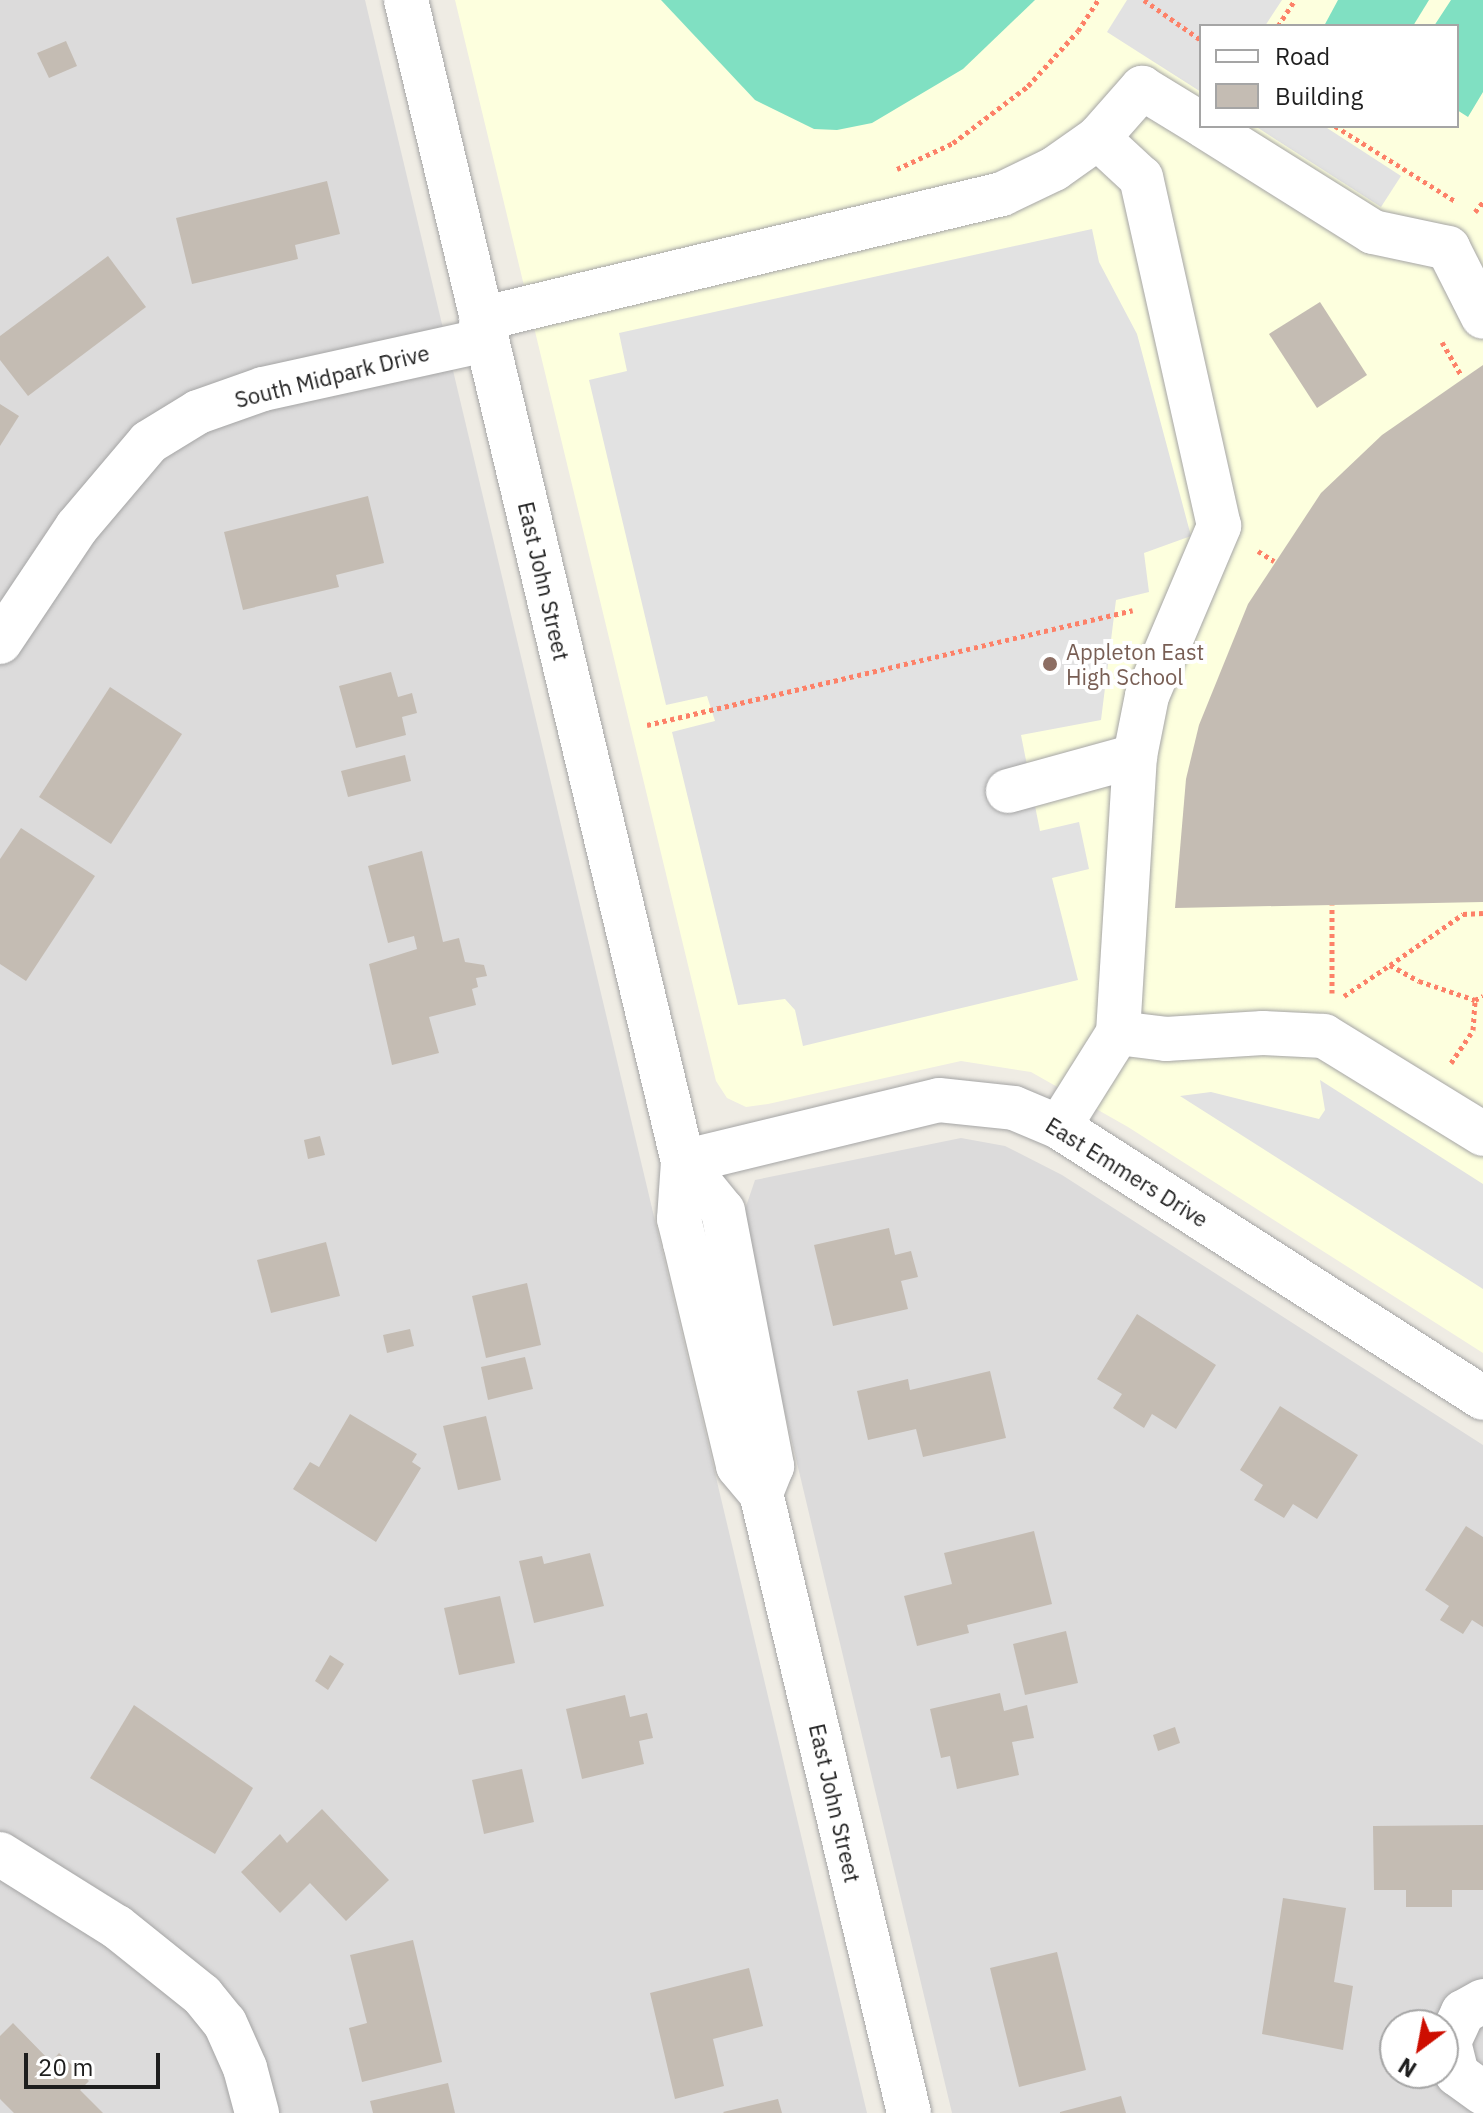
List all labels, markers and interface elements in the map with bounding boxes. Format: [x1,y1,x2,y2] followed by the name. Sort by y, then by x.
[1199,24,1459,128] legend
[1275,40,1330,72] text: Road
[1275,80,1363,112] text: Building
[232,339,432,413] street label: South Midpark Drive
[513,499,575,663] street label: East John Street
[1066,638,1204,690] place label: Appleton East High School
[1041,655,1059,673] marker: Appleton East High School
[1041,1111,1213,1233] street label: East Emmers Drive
[804,1721,866,1885] street label: East John Street
[1379,2009,1459,2089] north arrow
[28,2037,164,2087] scale bar
[38,2051,93,2083] text: 20 m
[1393,2052,1422,2085] text: N

